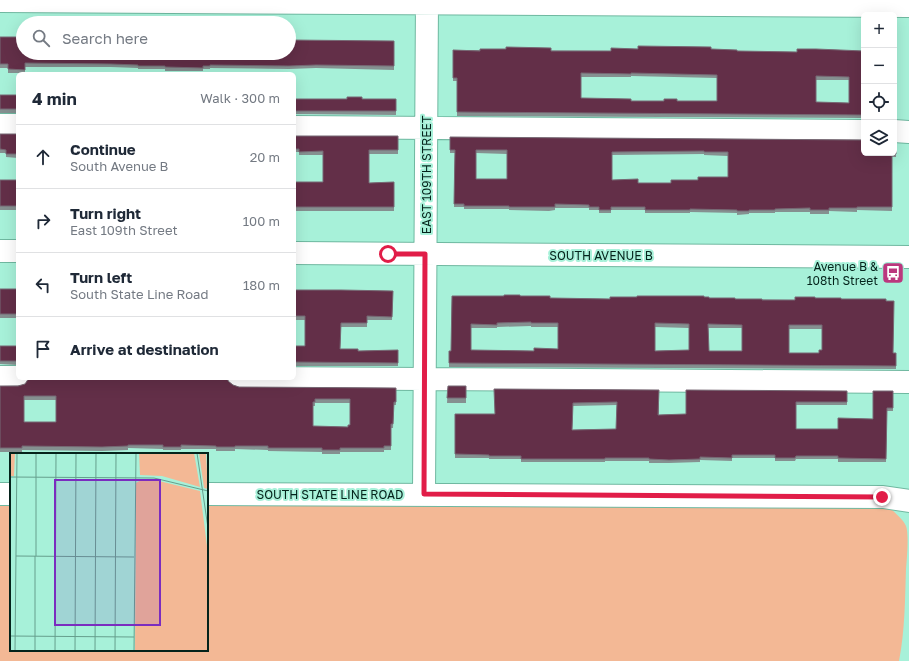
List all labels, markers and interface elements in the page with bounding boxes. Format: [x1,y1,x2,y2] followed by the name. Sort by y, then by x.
[861,12,897,156] map controls
[861,12,897,48] button: +
[16,16,296,60] search box
[30,27,52,49] icon: search
[62,29,148,47] text: Search here
[861,48,897,84] button: −
[861,84,897,120] button: locate
[32,88,77,109] text: 4 min
[200,90,280,106] text: Walk · 300 m
[419,115,434,234] street label: EAST 109TH STREET
[861,120,897,156] button: layers
[70,140,136,158] text: Continue
[32,146,54,168] icon: ahead
[250,149,280,165] text: 20 m
[70,158,168,174] text: South Avenue B
[70,204,141,222] text: Turn right
[32,210,54,232] icon: right
[243,213,280,229] text: 100 m
[70,222,178,238] text: East 109th Street
[379,245,397,263] route start
[549,248,653,263] street label: SOUTH AVENUE B
[807,259,878,288] place label: Avenue B & 108th Street
[880,260,906,286] bus stop icon: Avenue B & 108th Street
[70,268,132,286] text: Turn left
[32,274,54,296] icon: left
[243,277,280,293] text: 180 m
[70,286,208,302] text: South State Line Road
[32,338,54,360] icon: arrive
[70,340,219,358] text: Arrive at destination
[10,453,208,651] inset map
[256,487,404,502] street label: SOUTH STATE LINE ROAD
[873,488,891,506] route end

